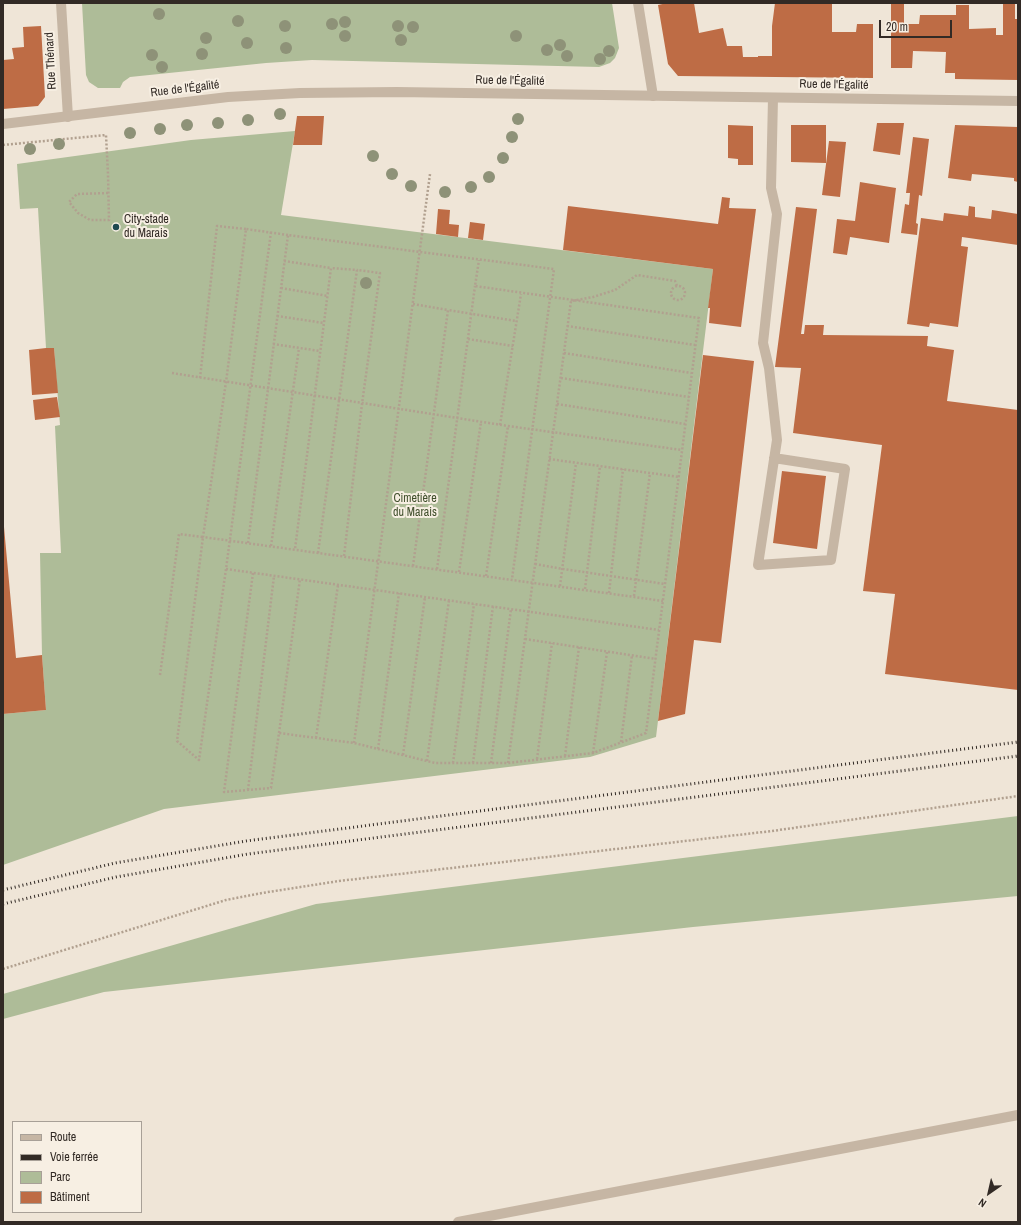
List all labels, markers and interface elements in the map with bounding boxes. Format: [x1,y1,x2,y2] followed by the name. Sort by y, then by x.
[881,12,954,38] scale bar
[886,19,908,35] text: 20 m
[42,32,60,90] street label: Rue Thénard
[475,73,545,89] street label: Rue de l'Égalité
[799,77,869,93] street label: Rue de l'Égalité
[150,78,220,100] street label: Rue de l'Égalité
[124,213,169,241] place label: City-stade du Marais
[111,222,121,232] marker: City-stade du Marais
[393,492,437,520] park label: Cimetière du Marais
[12,1121,142,1213] legend
[50,1129,76,1145] text: Route
[50,1149,98,1165] text: Voie ferrée
[50,1169,70,1185] text: Parc
[969,1173,1009,1213] north arrow
[50,1189,89,1205] text: Bâtiment
[976,1195,989,1211] text: N

